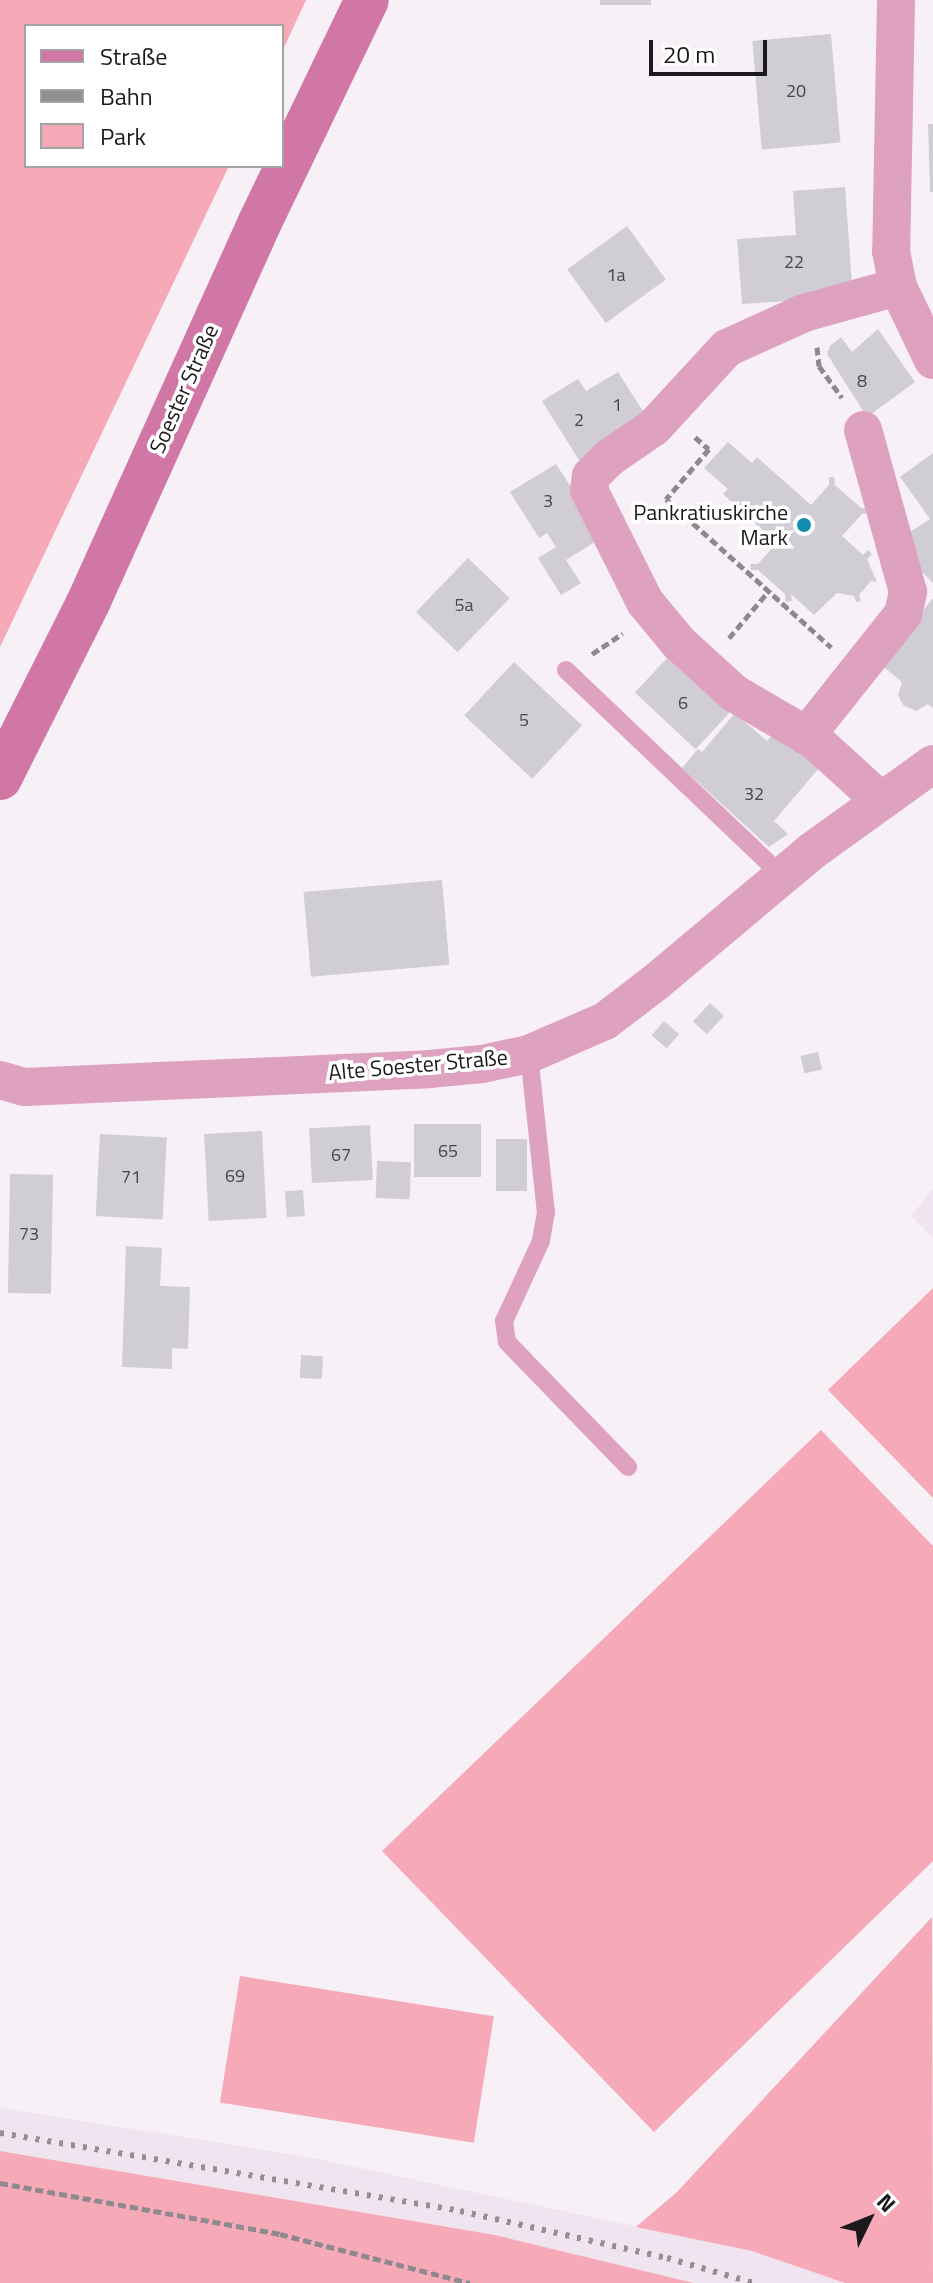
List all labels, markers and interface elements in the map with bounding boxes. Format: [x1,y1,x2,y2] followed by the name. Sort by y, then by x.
[24,24,284,168] legend
[653,24,771,74] scale bar
[663,36,715,72] text: 20 m
[100,38,167,74] text: Straße
[100,78,153,114] text: Bahn
[786,80,806,102] house number: 20
[100,118,146,154] text: Park
[784,251,804,273] house number: 22
[606,264,626,286] house number: 1a
[144,321,224,457] street label: Soester Straße
[857,370,867,392] house number: 8
[612,394,622,416] house number: 1
[574,409,584,431] house number: 2
[543,490,553,512] house number: 3
[633,499,788,550] place label: Pankratiuskirche Mark
[795,516,813,534] marker: Pankratiuskirche Mark
[454,594,474,616] house number: 5a
[678,692,688,714] house number: 6
[519,709,529,731] house number: 5
[744,783,764,805] house number: 32
[327,1044,509,1086] street label: Alte Soester Straße
[438,1140,458,1162] house number: 65
[331,1144,351,1166] house number: 67
[225,1165,245,1187] house number: 69
[121,1166,141,1188] house number: 71
[19,1223,39,1245] house number: 73
[829,2179,909,2259] north arrow
[869,2185,904,2220] text: N

